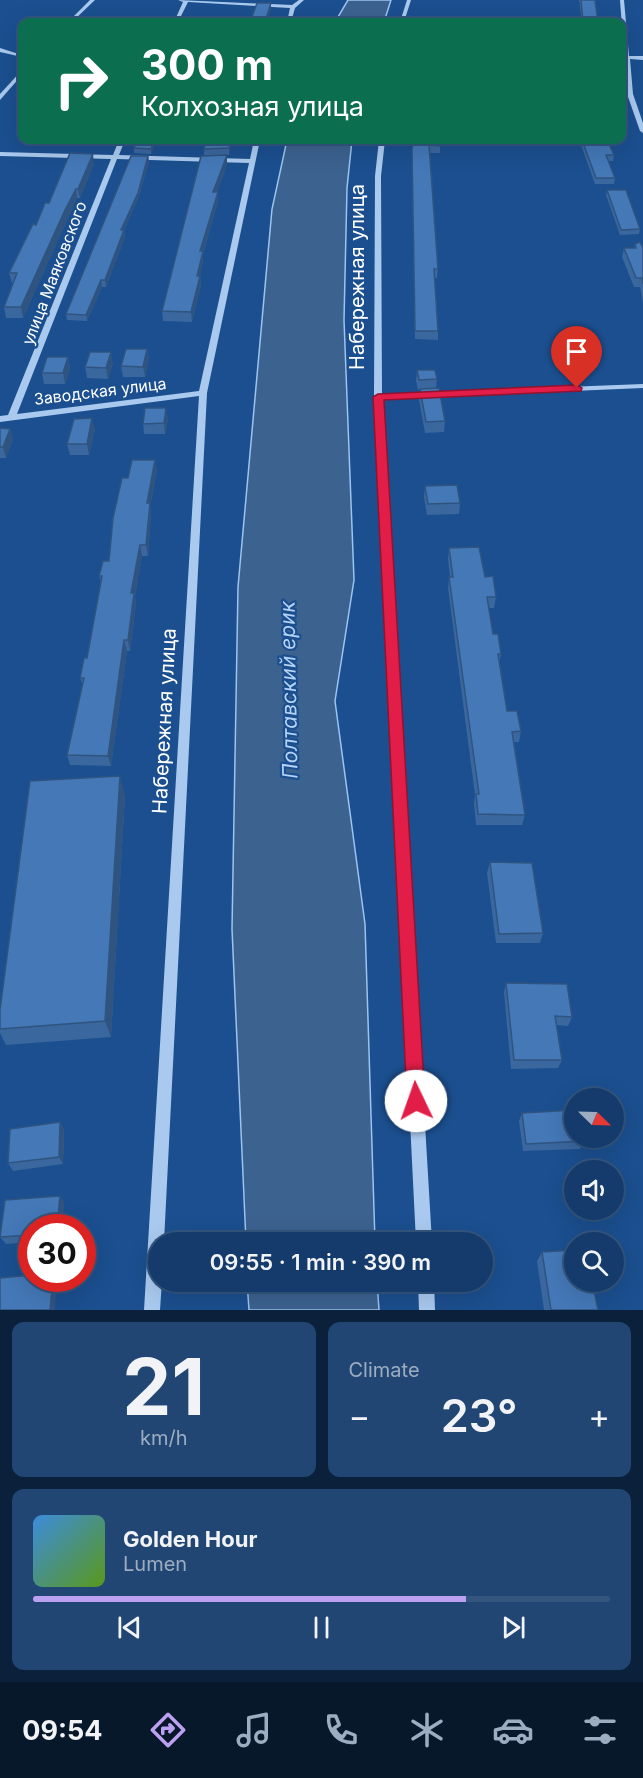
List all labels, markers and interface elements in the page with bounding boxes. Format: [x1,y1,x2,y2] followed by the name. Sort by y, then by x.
[141,39,273,90] text: 300 m
[42,42,120,120] icon: right
[141,90,364,123] text: Колхозная улица
[345,184,369,370] street label: Набережная улица
[17,198,91,348] street label: улица Маяковского
[551,326,602,388] pin
[560,335,593,368] icon: arrive
[33,373,167,409] street label: Заводская улица
[274,600,303,779] water label: Полтавский ерик
[147,628,181,814] street label: Набережная улица
[384,1069,448,1133] position arrow
[564,1088,624,1148] north arrow
[564,1088,624,1292] map controls
[564,1160,624,1220] button: sound
[18,1214,96,1292] speed limit sign: 30
[564,1232,624,1292] button: search
[210,1249,431,1275] text: 09:55 · 1 min · 390 m
[122,1339,205,1434] text: 21
[349,1358,420,1382] text: Climate
[441,1388,518,1443] text: 23°
[349,1396,370,1436] text: −
[588,1396,610,1436] text: +
[140,1426,188,1450] text: km/h
[123,1526,257,1552] text: Golden Hour
[123,1552,187,1576] text: Lumen
[113,1611,146,1644] icon: previous
[305,1611,338,1644] icon: pause
[497,1611,530,1644] icon: next
[147,1709,189,1751] icon: directions
[233,1709,275,1751] icon: music
[320,1709,362,1751] icon: phone
[406,1709,448,1751] icon: climate
[492,1709,534,1751] icon: car
[579,1709,621,1751] icon: filters
[22,1714,102,1747] text: 09:54

